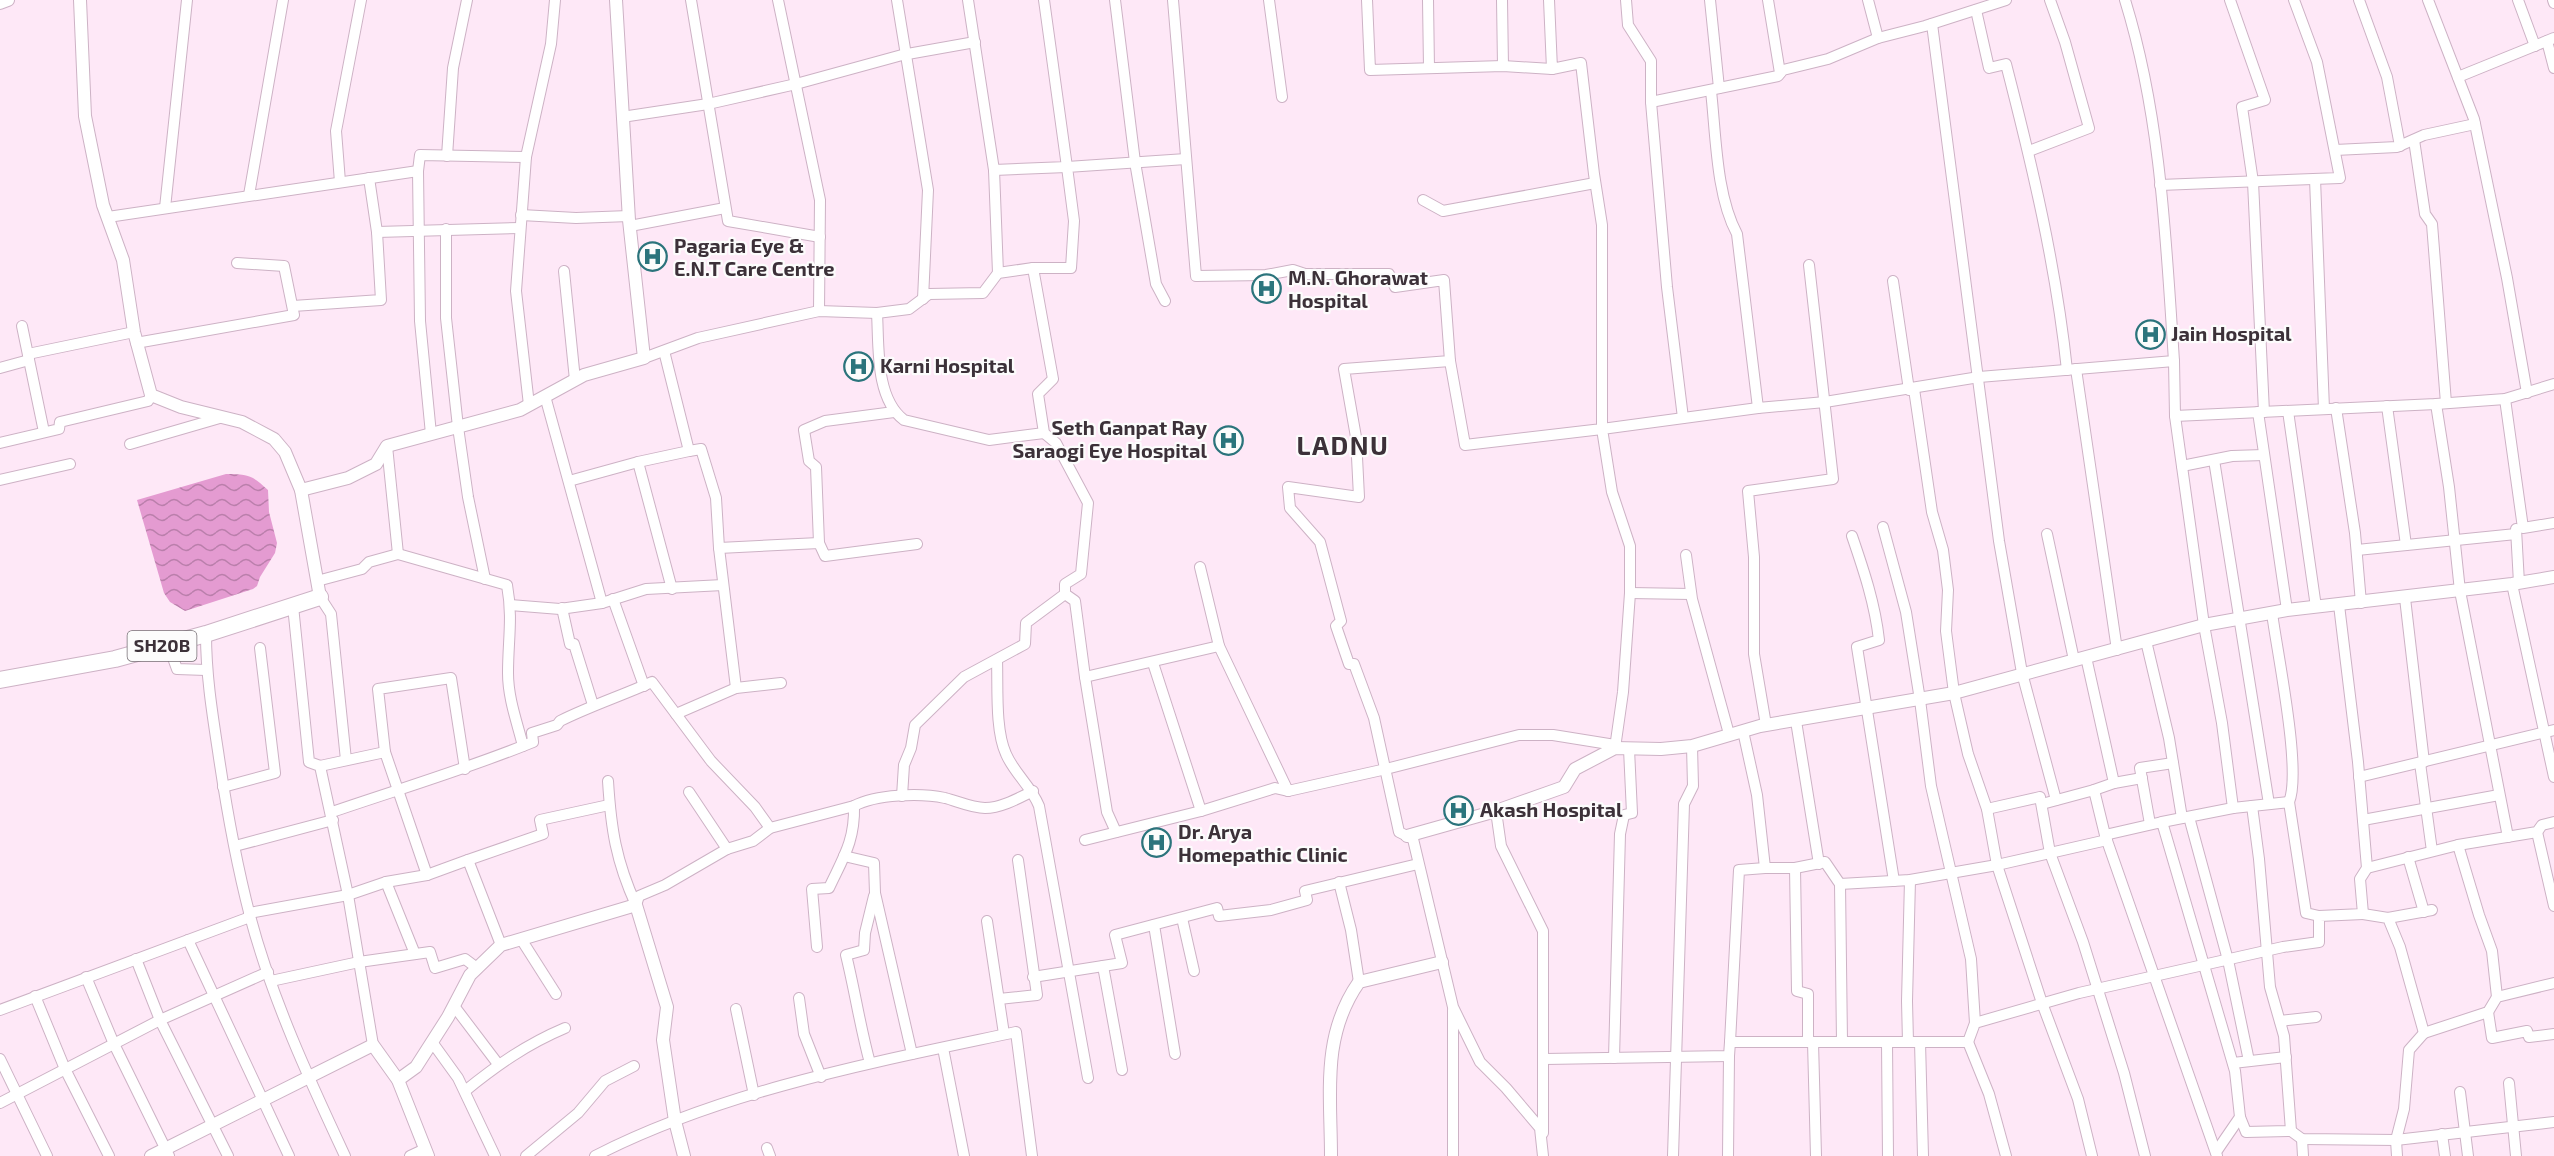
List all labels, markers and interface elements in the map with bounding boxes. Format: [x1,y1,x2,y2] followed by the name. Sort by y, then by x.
[674,233,835,280] place label: Pagaria Eye & E.N.T Care Centre
[637,241,669,273] hospital icon: Pagaria Eye & E.N.T Care Centre
[1288,265,1428,312] place label: M.N. Ghorawat Hospital
[1251,273,1283,305] hospital icon: M.N. Ghorawat Hospital
[2134,318,2166,350] hospital icon: Jain Hospital
[2171,321,2292,345] place label: Jain Hospital
[843,350,875,382] hospital icon: Karni Hospital
[880,353,1015,377] place label: Karni Hospital
[1013,415,1208,463] place label: Seth Ganpat Ray Saraogi Eye Hospital
[1212,424,1244,456] hospital icon: Seth Ganpat Ray Saraogi Eye Hospital
[1297,429,1389,460] district label: LADNU
[128,631,196,661] road number: SH20B
[1443,794,1475,826] hospital icon: Akash Hospital
[1480,797,1623,821] place label: Akash Hospital
[1178,819,1348,866] place label: Dr. Arya Homepathic Clinic
[1141,827,1173,859] hospital icon: Dr. Arya Homepathic Clinic

